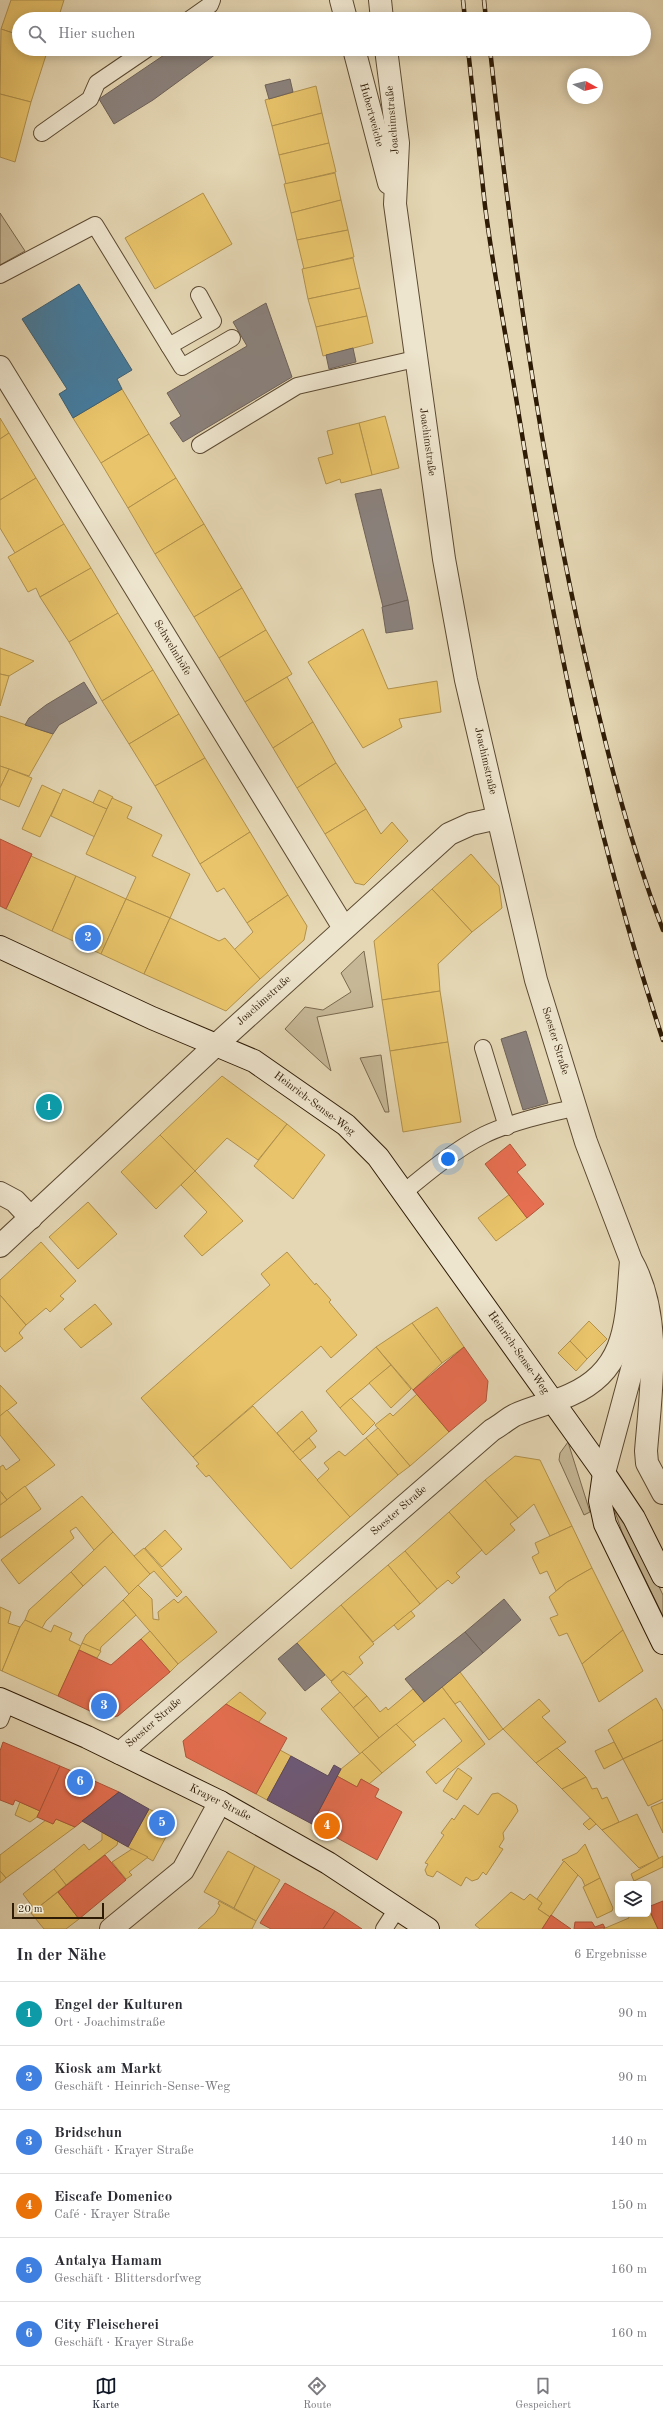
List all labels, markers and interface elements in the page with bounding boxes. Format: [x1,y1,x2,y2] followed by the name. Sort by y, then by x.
[12,12,651,56] search box
[26,23,48,45] icon: search
[58,27,135,42] text: Hier suchen
[567,68,603,104] north arrow
[357,82,385,148] street label: Hubertweiche
[385,85,401,155] street label: Joachimstraße
[417,407,437,477] street label: Joachimstraße
[151,618,193,678] street label: Schwelmhöfe
[472,726,498,796] street label: Joachimstraße
[75,923,101,953] pin: 2
[235,974,293,1028] street label: Joachimstraße
[539,1006,571,1076] street label: Soester Straße
[271,1070,357,1138] street label: Heinrich-Sense-Weg
[36,1092,62,1122] pin: 1
[438,1149,458,1169] your location
[485,1310,551,1396] street label: Heinrich-Sense-Weg
[369,1484,429,1538] street label: Soester Straße
[91,1691,117,1721] pin: 3
[124,1696,184,1750] street label: Soester Straße
[67,1767,93,1797] pin: 6
[187,1783,253,1823] street label: Krayer Straße
[149,1808,175,1838] pin: 5
[314,1811,340,1841] pin: 4
[615,1881,651,1917] map controls
[615,1881,651,1917] button: layers
[12,1901,104,1920] scale bar
[18,1904,43,1915] text: 20 m
[16,1947,106,1964] text: In der Nähe
[574,1948,647,1961] text: 6 Ergebnisse
[54,1998,183,2013] text: Engel der Kulturen
[25,2007,33,2020] text: 1
[618,2007,647,2020] text: 90 m
[54,2016,165,2029] text: Ort · Joachimstraße
[54,2062,162,2077] text: Kiosk am Markt
[25,2071,33,2084] text: 2
[618,2071,647,2084] text: 90 m
[54,2080,230,2093] text: Geschäft · Heinrich-Sense-Weg
[54,2126,122,2141] text: Bridschun
[25,2135,33,2148] text: 3
[610,2135,647,2148] text: 140 m
[54,2144,194,2157] text: Geschäft · Krayer Straße
[54,2190,172,2205] text: Eiscafe Domenico
[25,2199,33,2212] text: 4
[610,2199,647,2212] text: 150 m
[54,2208,170,2221] text: Café · Krayer Straße
[54,2254,162,2269] text: Antalya Hamam
[25,2263,33,2276] text: 5
[610,2263,647,2276] text: 160 m
[54,2272,201,2285] text: Geschäft · Blittersdorfweg
[54,2318,159,2333] text: City Fleischerei
[25,2327,33,2340] text: 6
[610,2327,647,2340] text: 160 m
[54,2336,194,2349] text: Geschäft · Krayer Straße
[92,2375,119,2413] tab: Karte
[303,2375,331,2413] tab: Route
[515,2375,571,2413] tab: Gespeichert

